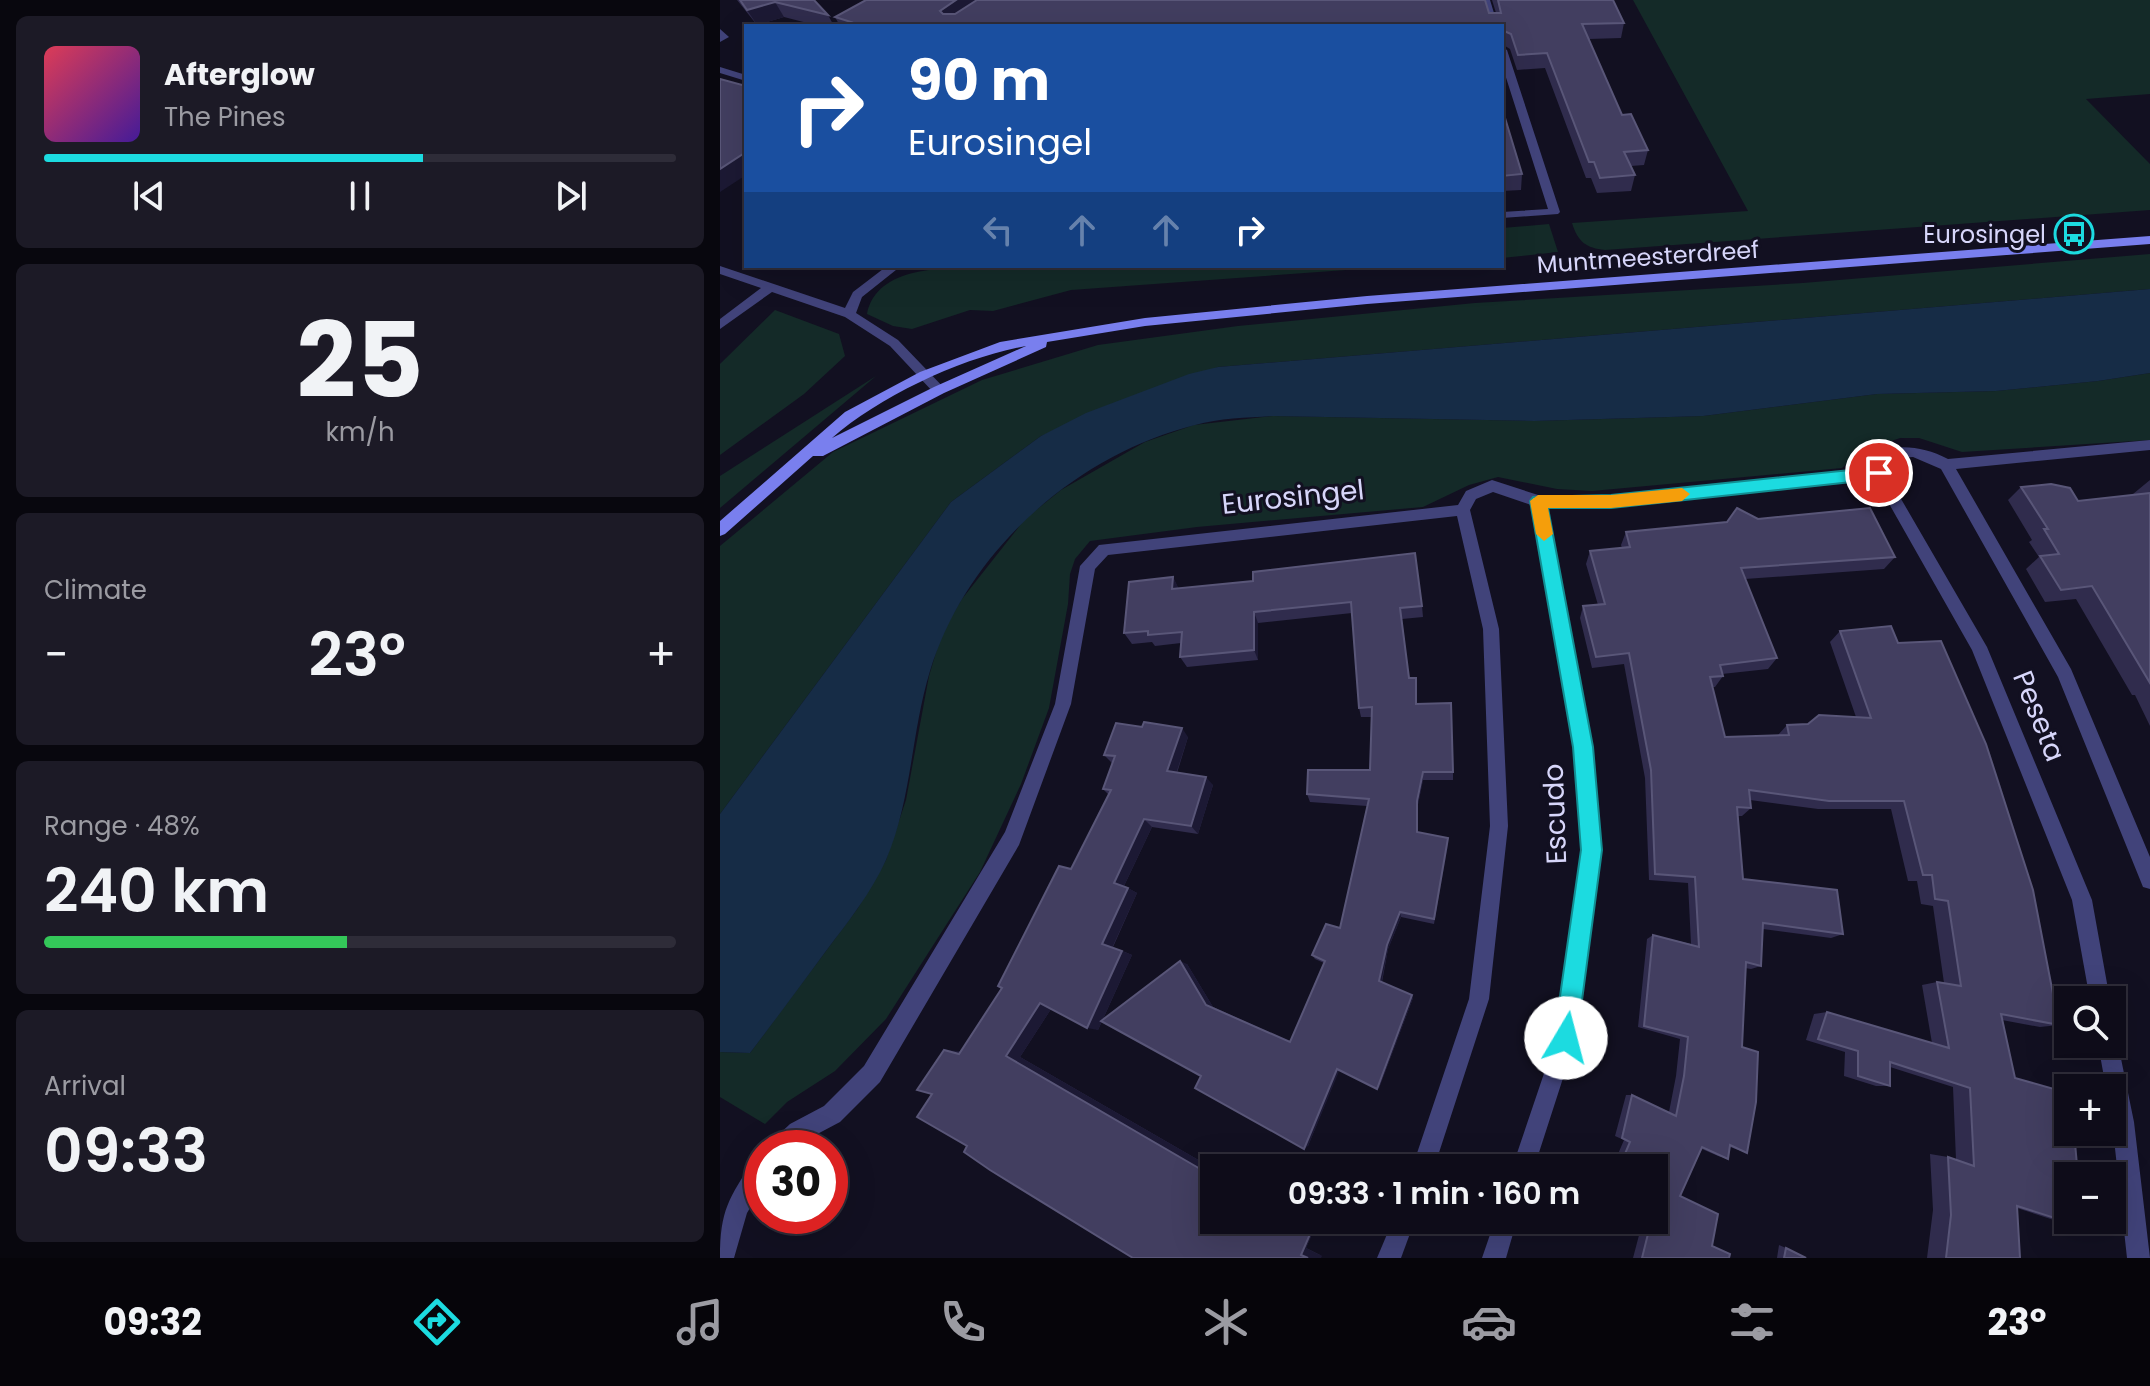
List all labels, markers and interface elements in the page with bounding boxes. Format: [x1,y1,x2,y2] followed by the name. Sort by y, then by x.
[908,41,1050,120] text: 90 m
[164,53,315,96] text: Afterglow
[776,56,880,160] icon: right
[164,99,286,135] text: The Pines
[908,117,1092,168] text: Eurosingel
[127,174,171,218] icon: previous
[338,174,382,218] icon: pause
[549,174,593,218] icon: next
[976,208,1020,252] icon: left
[1060,208,1104,252] icon: ahead
[1144,208,1188,252] icon: ahead
[1228,208,1272,252] icon: right
[2053,213,2095,255] bus stop icon: Eurosingel
[1923,218,2046,251] place label: Eurosingel
[1536,233,1760,281] street label: Muntmeesterdreef
[297,288,423,433] text: 25
[325,414,395,450] text: km/h
[1845,439,1913,507] pin
[1857,451,1901,495] icon: arrive
[1220,470,1366,524] street label: Eurosingel
[44,572,147,608] text: Climate
[309,613,406,697] text: 23°
[44,624,68,685] text: −
[646,624,676,685] text: +
[2003,665,2075,767] street label: Peseta
[1534,763,1576,865] street label: Escudo
[44,808,200,844] text: Range · 48%
[44,849,269,933] text: 240 km
[2054,986,2126,1234] map controls
[2054,986,2126,1058] button: search
[1524,996,1608,1080] position arrow
[44,1068,126,1104] text: Arrival
[2054,1074,2126,1146] button: +
[44,1109,208,1193] text: 09:33
[744,1130,848,1234] speed limit sign: 30
[2054,1162,2126,1234] button: −
[1288,1172,1580,1215] text: 09:33 · 1 min · 160 m
[409,1294,465,1350] icon: directions
[672,1294,728,1350] icon: music
[935,1294,991,1350] icon: phone
[1198,1294,1254,1350] icon: climate
[1461,1294,1517,1350] icon: car
[1724,1294,1780,1350] icon: filters
[104,1297,202,1348] text: 09:32
[1987,1297,2046,1348] text: 23°

